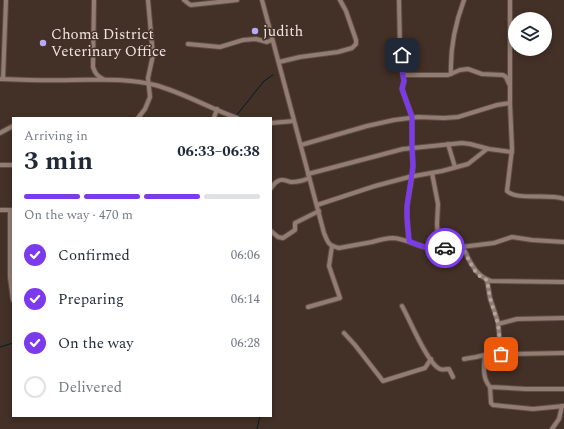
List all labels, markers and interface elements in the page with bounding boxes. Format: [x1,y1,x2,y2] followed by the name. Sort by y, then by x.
[508,12,552,56] map controls
[508,12,552,56] button: layers
[263,20,304,43] place label: judith
[51,23,166,63] place label: Choma District Veterinary Office
[250,26,260,36] marker: judith
[38,38,48,48] marker: Choma District Veterinary Office
[385,38,419,72] pin
[391,44,413,66] icon: home
[24,126,88,146] text: Arriving in
[177,140,260,163] text: 06:33–06:38
[24,141,93,181] text: 3 min
[24,205,133,225] text: On the way · 470 m
[425,228,465,268] courier
[434,237,456,259] icon: car
[24,244,46,266] icon: check
[58,244,130,267] text: Confirmed
[231,245,260,265] text: 06:06
[24,288,46,310] icon: check
[58,288,124,311] text: Preparing
[231,289,260,309] text: 06:14
[24,332,46,354] icon: check
[58,332,133,355] text: On the way
[231,333,260,353] text: 06:28
[484,337,518,371] pin
[490,343,512,365] icon: bag
[58,376,122,399] text: Delivered

